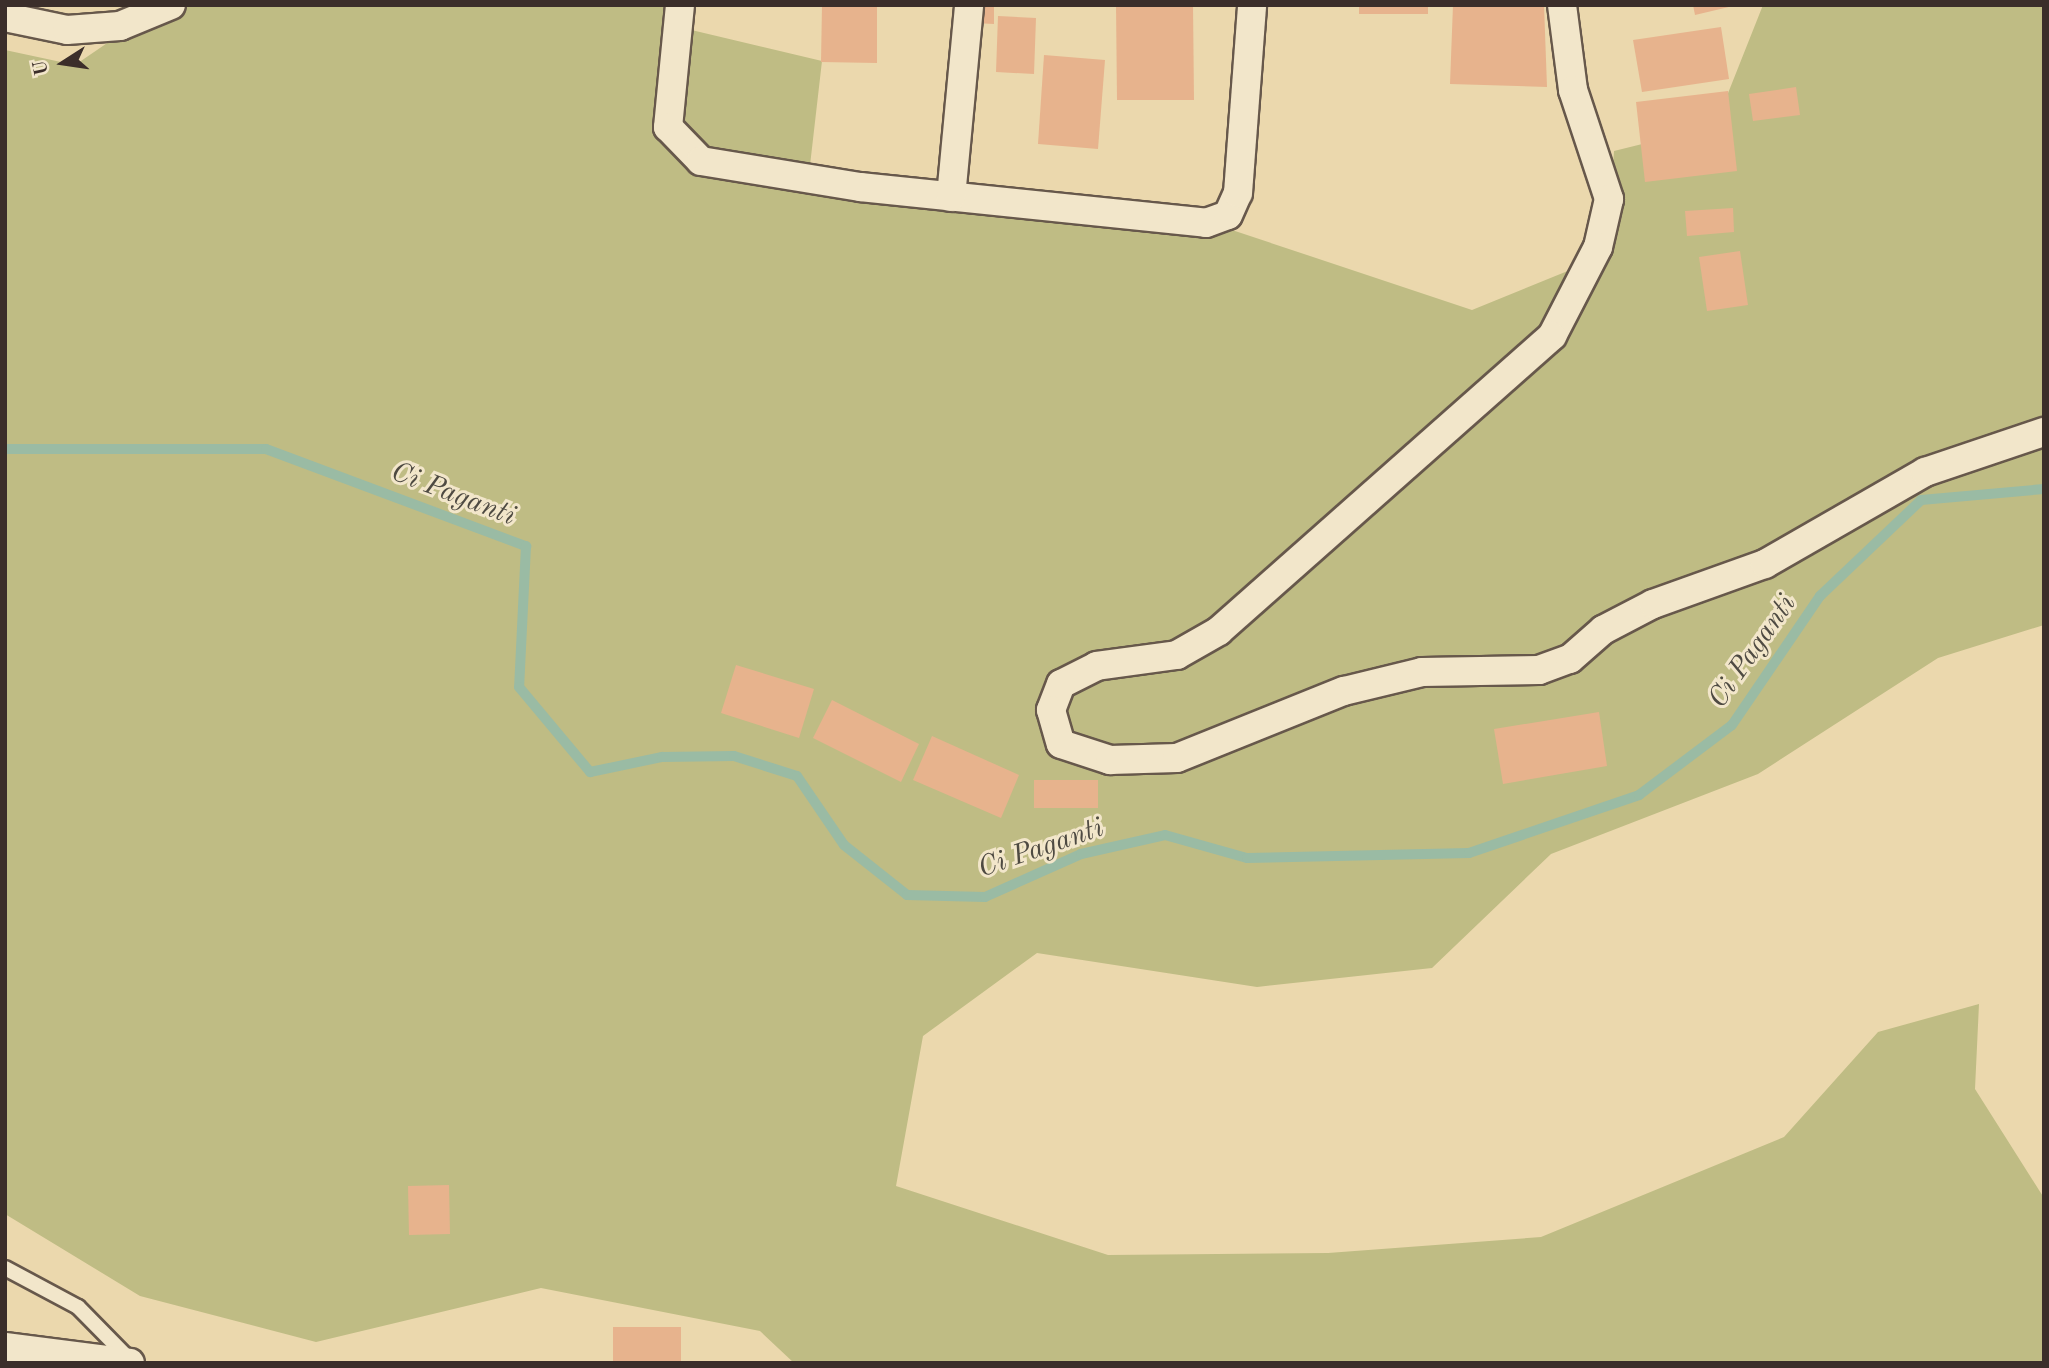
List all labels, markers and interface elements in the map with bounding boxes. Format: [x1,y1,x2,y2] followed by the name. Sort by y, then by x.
[28,28,98,98] north arrow
[31,58,53,77] text: U
[386,456,520,534] water label: Ci Paganti
[1702,589,1804,715] water label: Ci Paganti
[974,812,1108,886] water label: Ci Paganti

